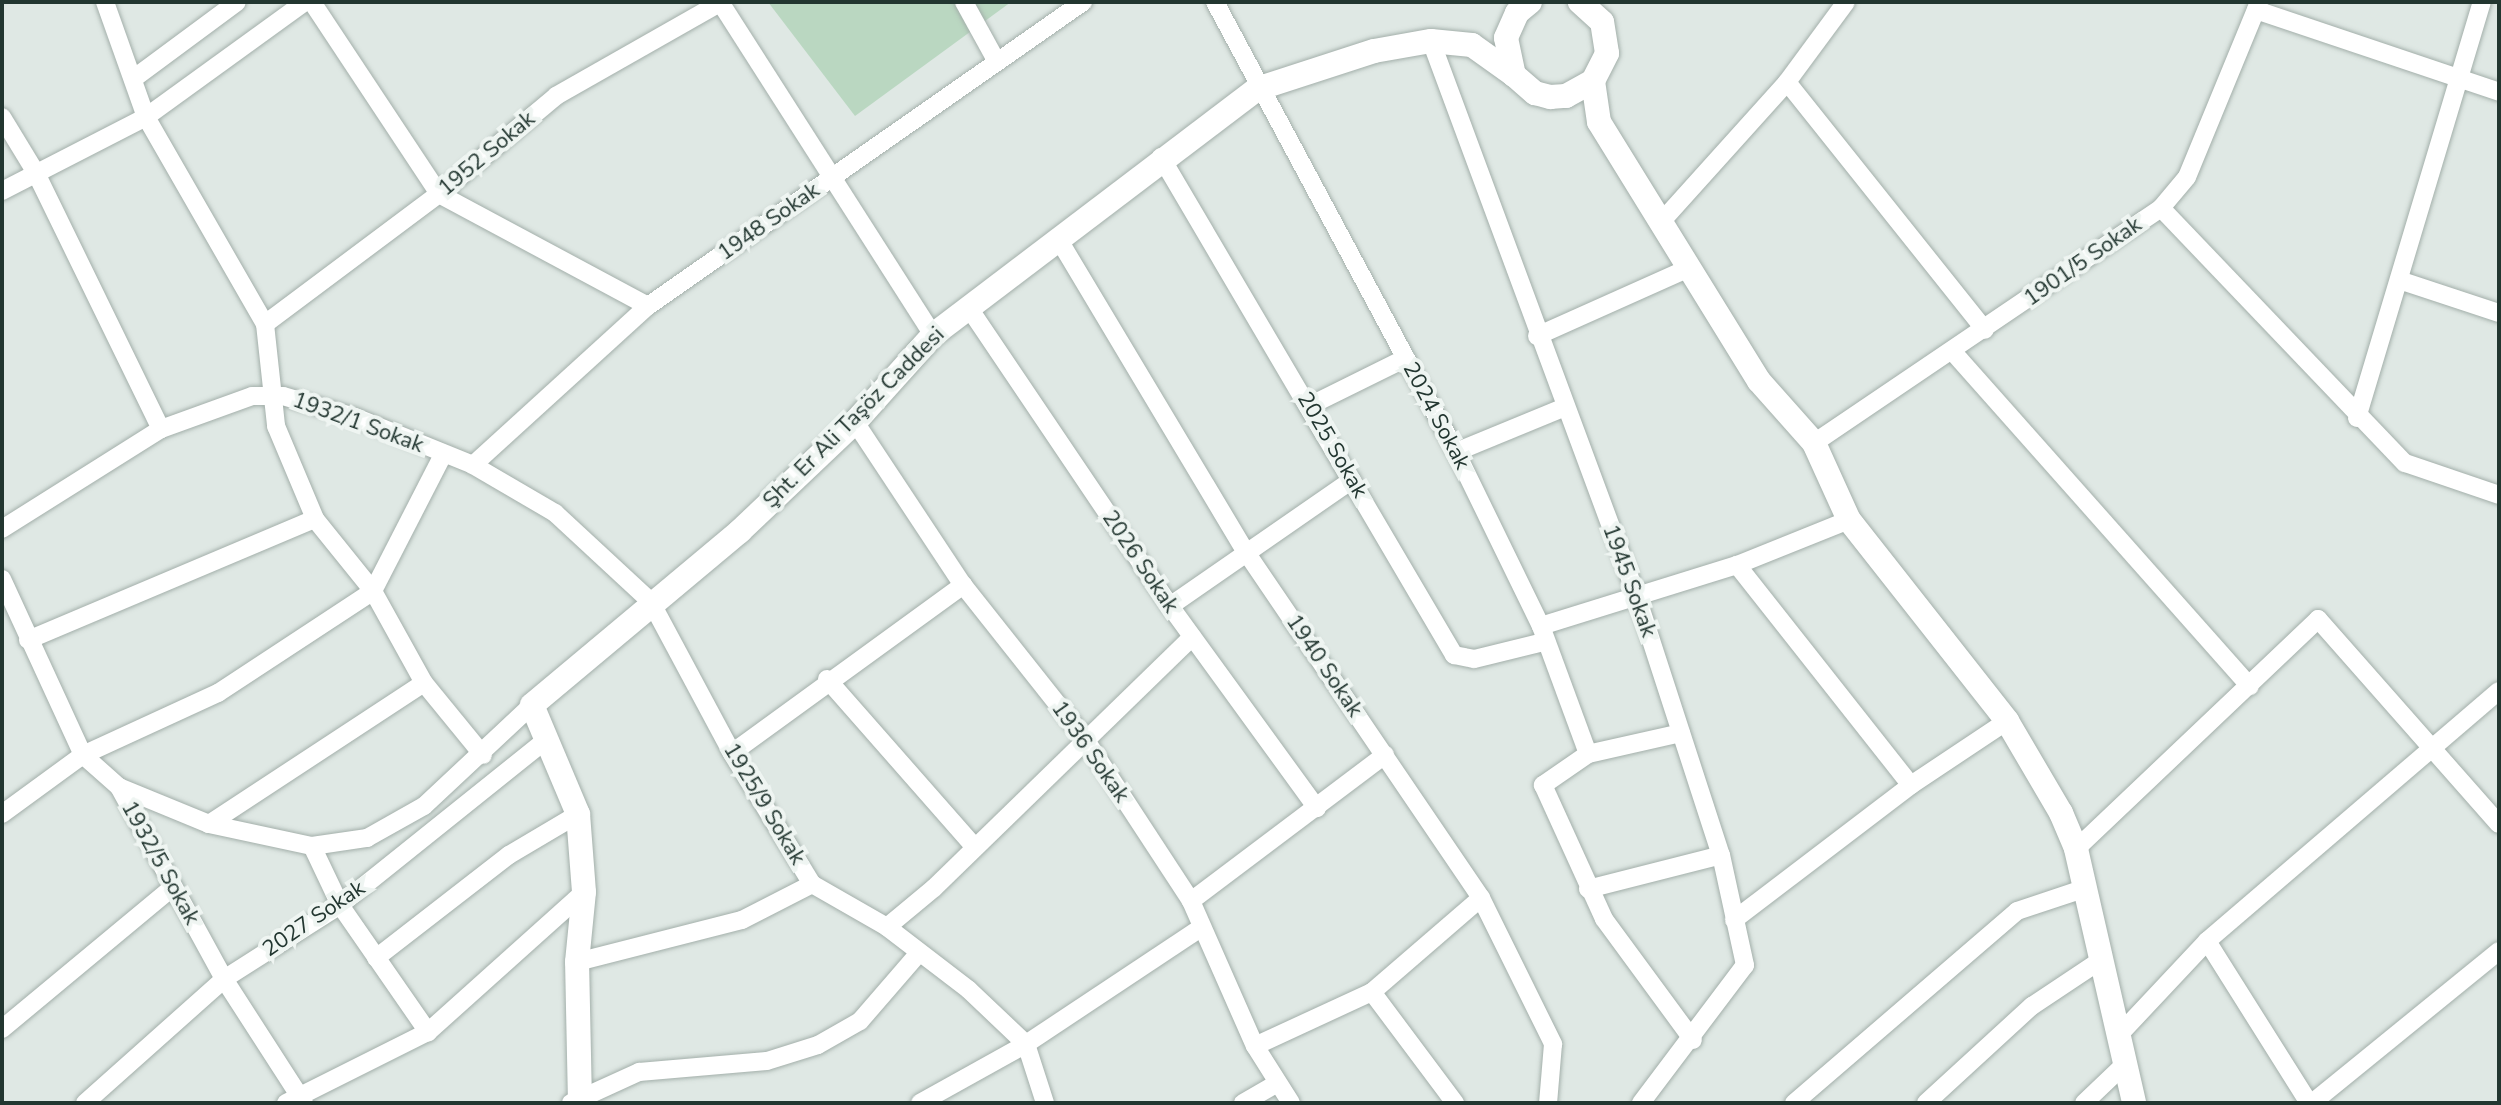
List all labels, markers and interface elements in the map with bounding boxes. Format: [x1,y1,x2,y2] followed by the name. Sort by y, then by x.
[433,106,541,202] street label: 1952 Sokak
[713,177,825,267] street label: 1948 Sokak
[2019,212,2147,312] street label: 1901/5 Sokak
[758,322,950,514] street label: Şht. Er Ali Taşöz Caddesi
[1397,358,1475,474] street label: 2024 Sokak
[289,387,427,459] street label: 1932/1 Sokak
[1291,387,1373,503] street label: 2025 Sokak
[1096,506,1184,618] street label: 2026 Sokak
[1596,521,1662,641] street label: 1945 Sokak
[1280,610,1368,722] street label: 1940 Sokak
[1045,696,1135,808] street label: 1936 Sokak
[717,738,811,870] street label: 1925/9 Sokak
[115,797,205,929] street label: 1932/5 Sokak
[258,875,370,963] street label: 2027 Sokak

